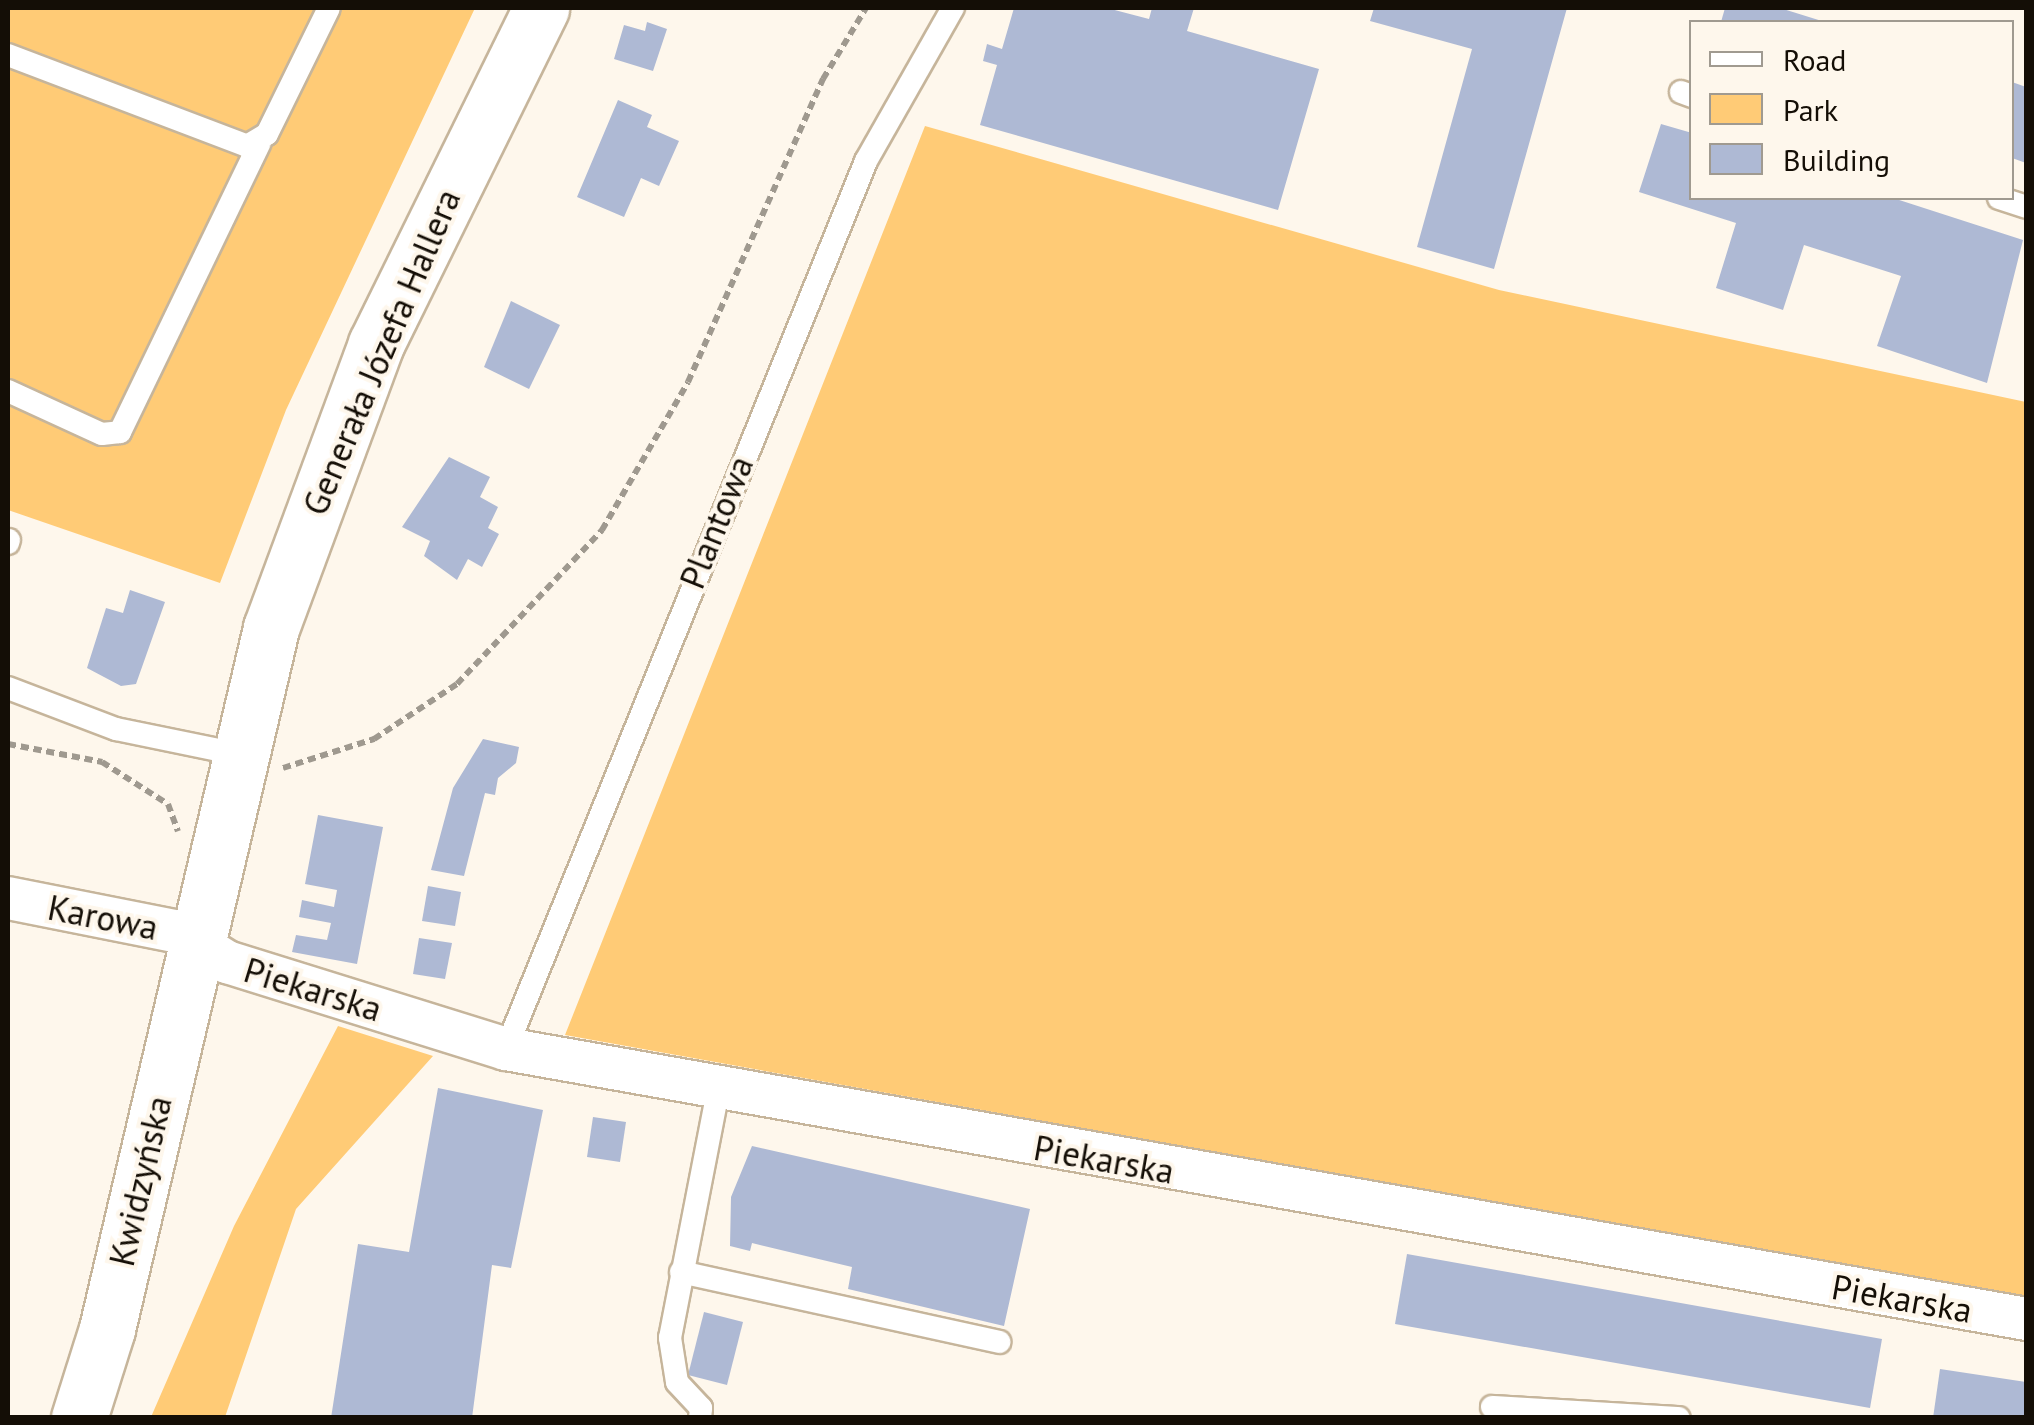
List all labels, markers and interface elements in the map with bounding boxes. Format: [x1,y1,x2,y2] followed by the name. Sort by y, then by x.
[1689,20,2014,200] legend
[1783,40,1847,79] text: Road
[1783,90,1838,129] text: Park
[1783,140,1890,179] text: Building
[293,183,469,521] street label: Generała Józefa Hallera
[670,450,762,594] street label: Plantowa
[44,886,162,948] street label: Karowa
[239,948,387,1030] street label: Piekarska
[100,1092,180,1270] street label: Kwidzyńska
[1031,1126,1177,1192] street label: Piekarska
[1829,1265,1975,1331] street label: Piekarska

